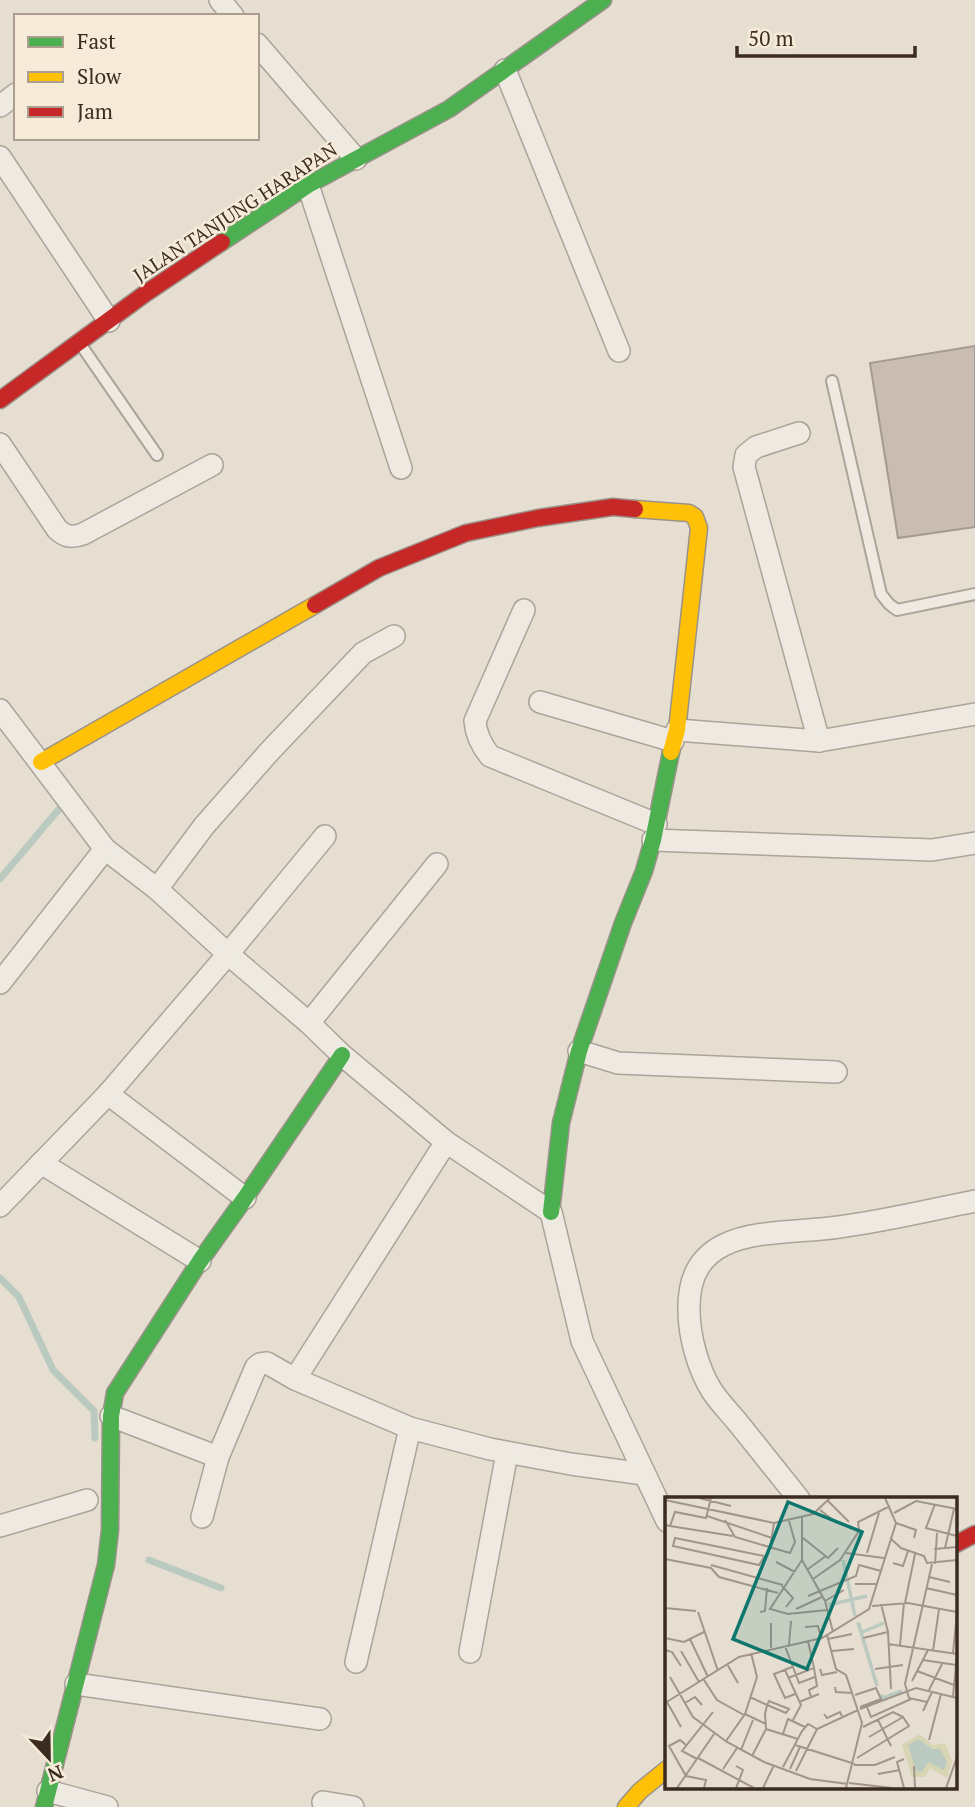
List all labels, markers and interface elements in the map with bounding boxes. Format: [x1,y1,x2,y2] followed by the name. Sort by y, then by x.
[14,14,259,140] legend
[737,14,916,58] scale bar
[748,24,794,52] text: 50 m
[77,27,116,55] text: Fast
[77,62,122,90] text: Slow
[77,97,113,125] text: Jam
[128,136,341,287] street label: JALAN TANJUNG HARAPAN
[665,1497,958,1790] inset map
[14,1723,84,1793] north arrow
[44,1760,67,1789] text: N

